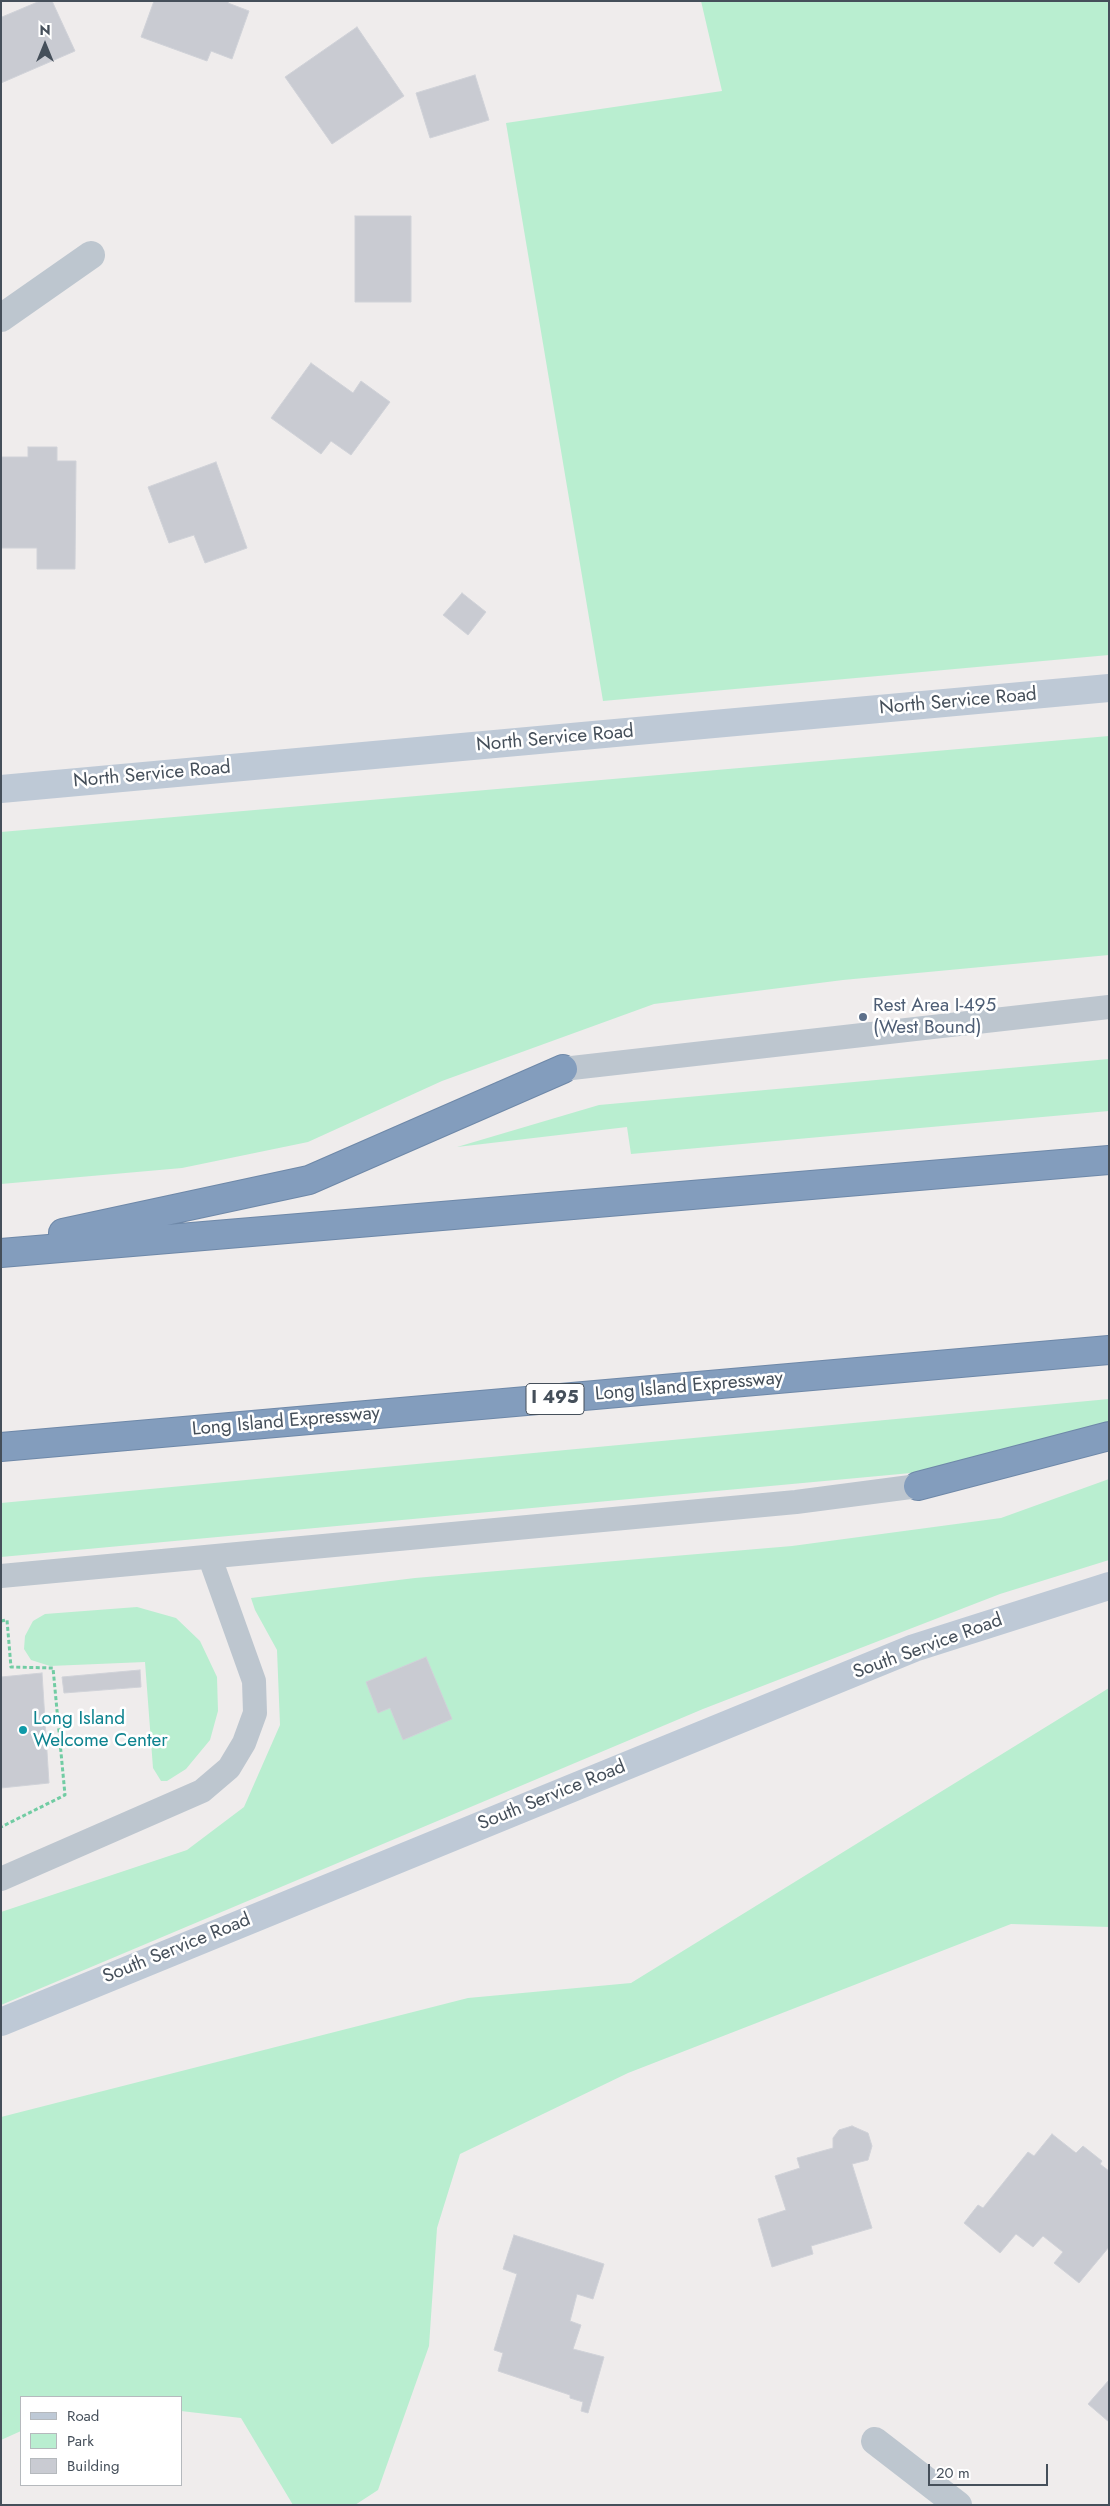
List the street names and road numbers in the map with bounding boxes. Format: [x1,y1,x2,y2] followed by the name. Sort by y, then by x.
[878,684,1038,720] street label: North Service Road
[475,721,635,757] street label: North Service Road
[72,757,232,793] street label: North Service Road
[594,1367,784,1407] street label: Long Island Expressway
[526,1384,584,1415] road number: I 495
[191,1402,381,1442] street label: Long Island Expressway
[850,1609,1006,1685] street label: South Service Road
[475,1756,629,1836] street label: South Service Road
[100,1909,254,1989] street label: South Service Road

